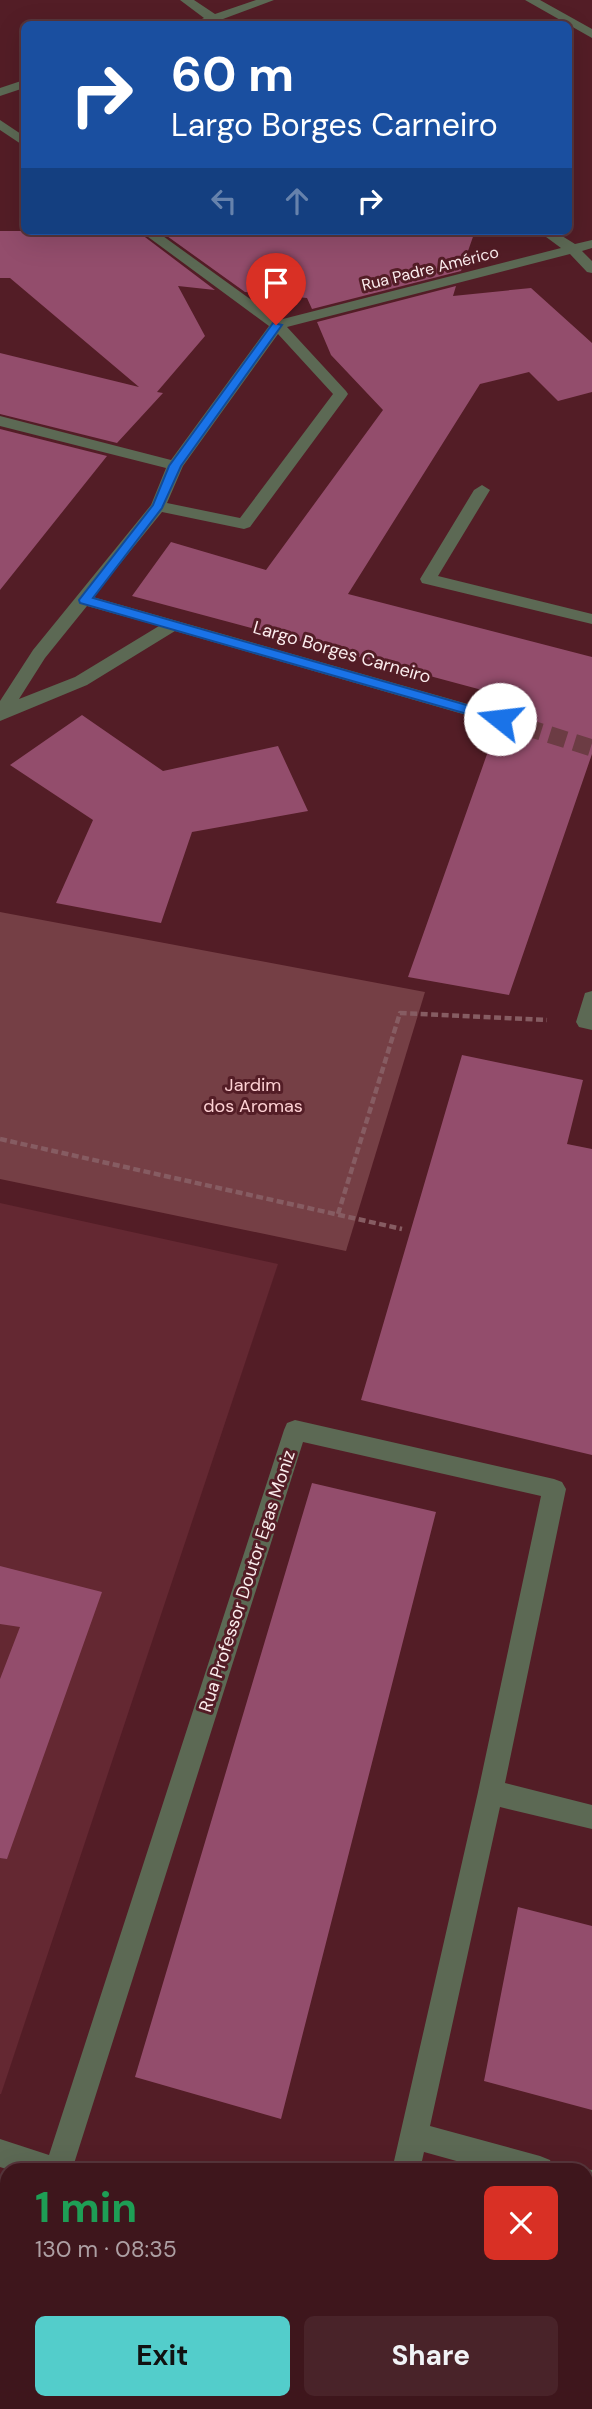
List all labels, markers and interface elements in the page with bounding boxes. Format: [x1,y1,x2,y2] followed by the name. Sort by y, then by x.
[171,42,294,106] text: 60 m
[56,49,147,140] icon: right
[171,104,498,146] text: Largo Borges Carneiro
[205,182,243,220] icon: left
[278,182,316,220] icon: ahead
[351,182,389,220] icon: right
[359,241,501,296] street label: Rua Padre Américo
[246,253,306,325] pin
[257,264,295,302] icon: arrive
[250,615,434,689] street label: Largo Borges Carneiro
[463,682,537,756] position arrow
[203,1073,303,1118] park label: Jardim dos Aromas
[193,1447,301,1715] street label: Rua Professor Doutor Egas Moniz
[35,2180,137,2235] text: 1 min
[484,2186,558,2260] button: close
[35,2234,177,2264] text: 130 m · 08:35
[35,2316,290,2396] button: Exit
[304,2316,558,2396] button: Share

